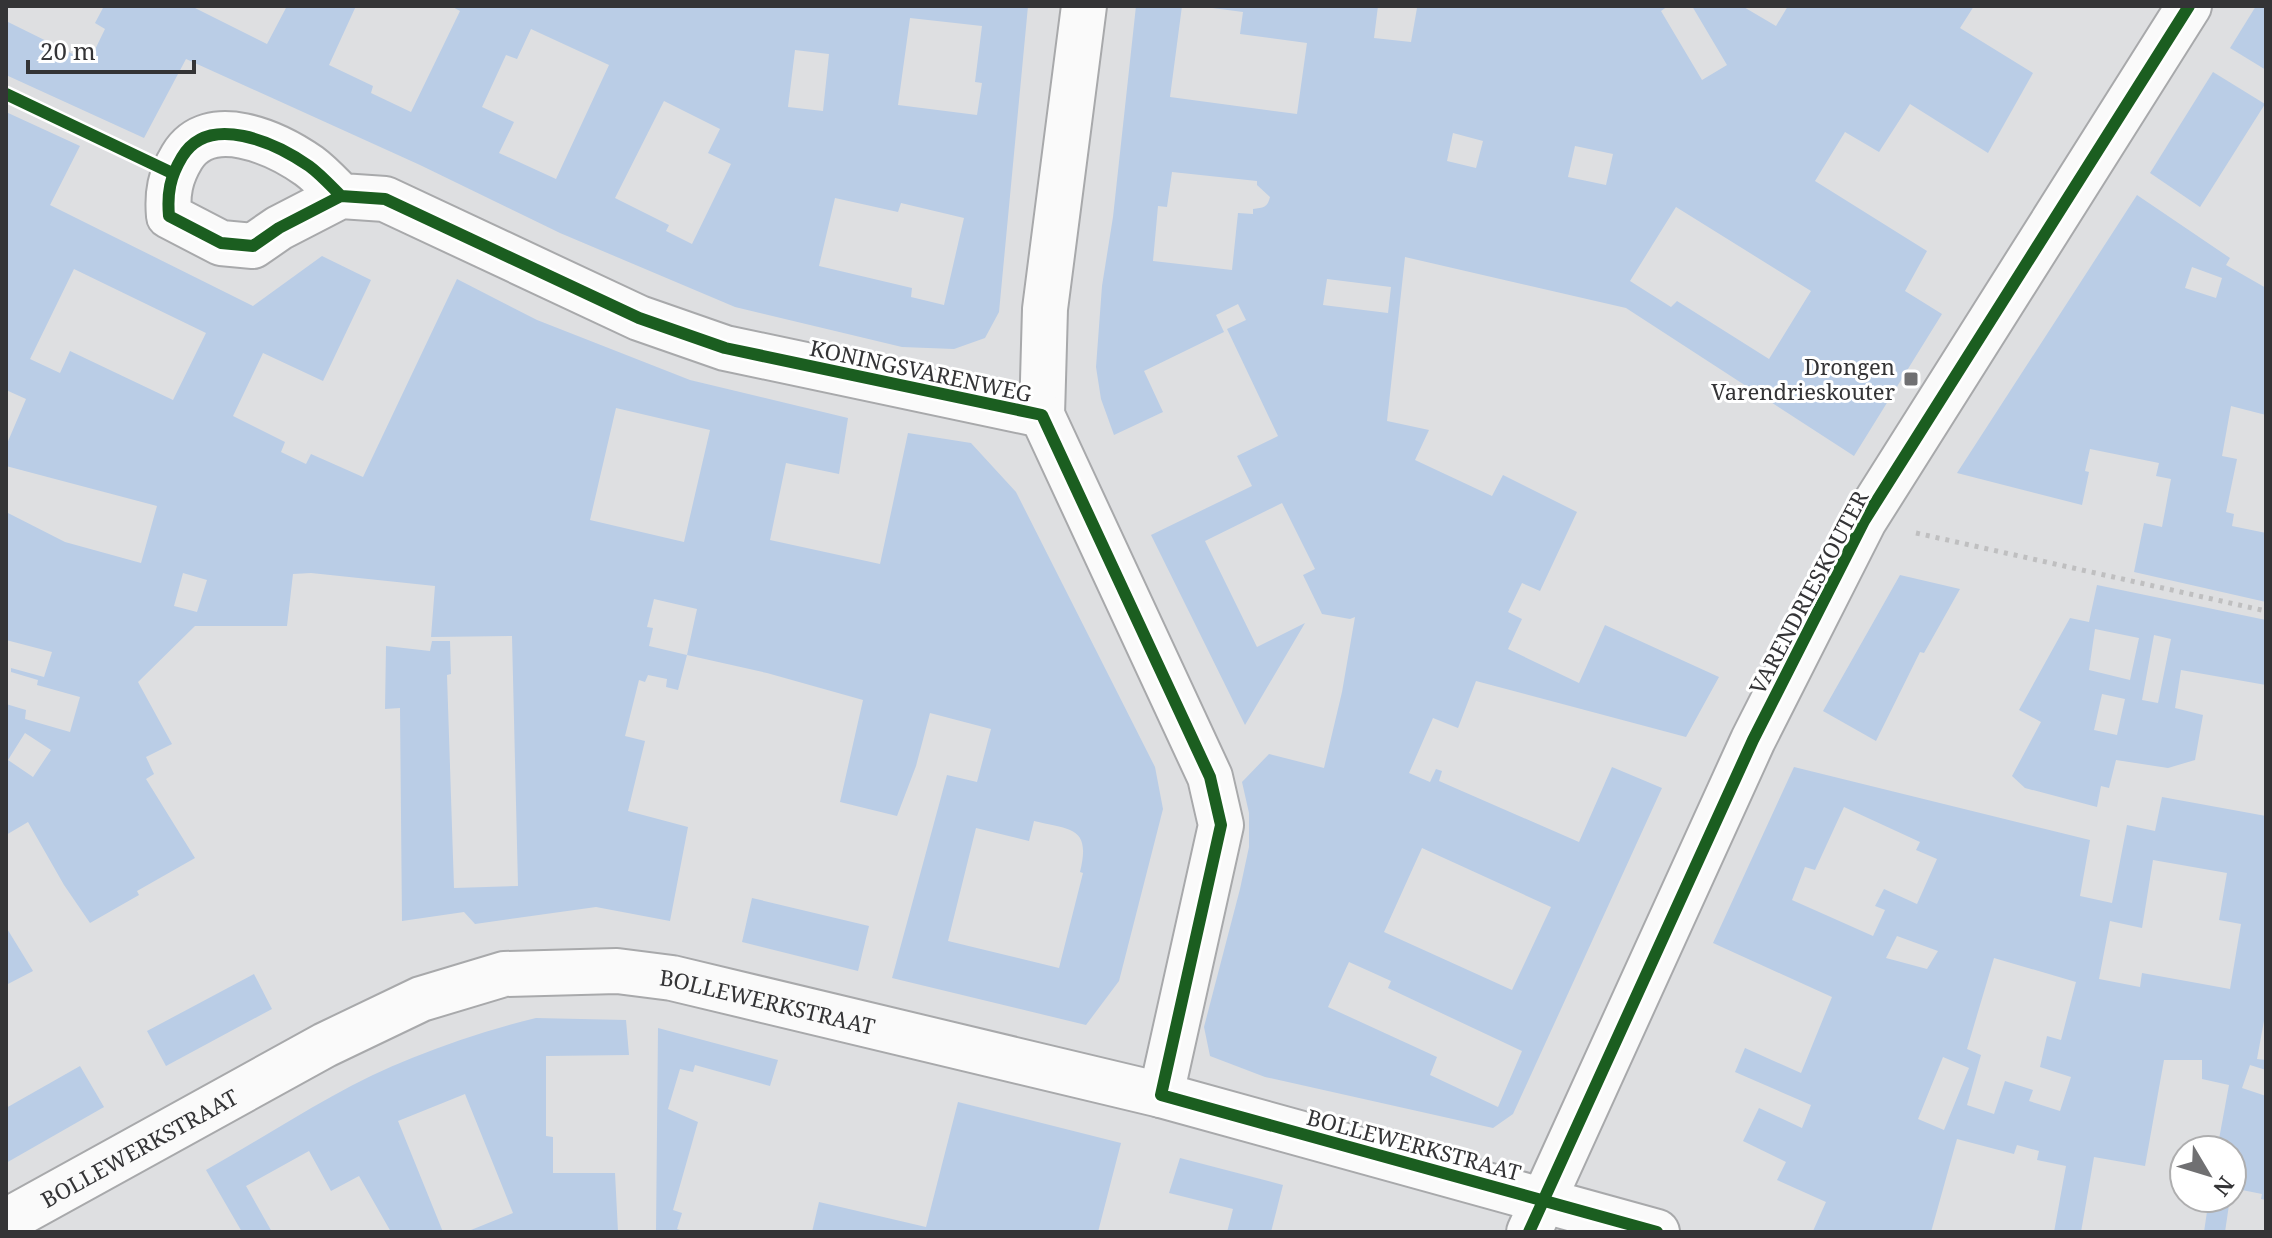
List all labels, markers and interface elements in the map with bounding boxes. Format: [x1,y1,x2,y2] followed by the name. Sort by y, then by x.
[28,24,194,74] scale bar
[40,34,96,67] text: 20 m
[807,332,1035,408] street label: KONINGSVARENWEG
[1711,351,1896,406] place label: Drongen Varendrieskouter
[1902,370,1920,388] marker: Drongen Varendrieskouter
[1742,485,1875,699] street label: VARENDRIESKOUTER
[658,962,879,1041] street label: BOLLEWERKSTRAAT
[35,1081,243,1214] street label: BOLLEWERKSTRAAT
[1304,1101,1525,1187] street label: BOLLEWERKSTRAAT
[2168,1134,2248,1214] north arrow
[2207,1171,2242,1203] text: N

